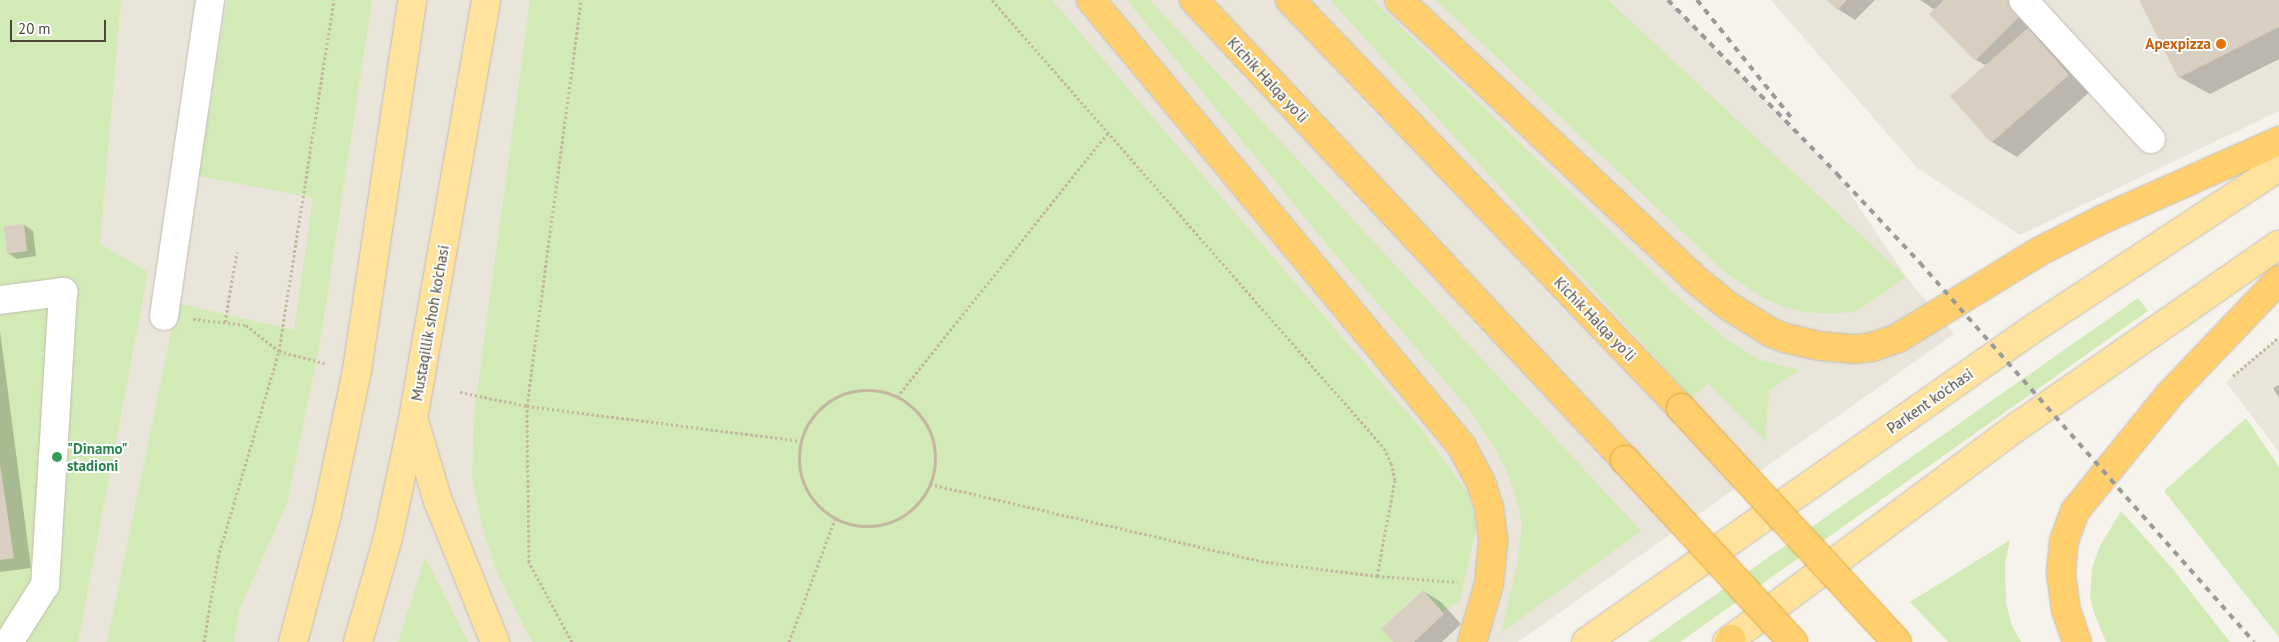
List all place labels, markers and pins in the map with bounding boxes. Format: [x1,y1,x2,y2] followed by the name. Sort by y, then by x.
[2145,35,2211,53] place label: Apexpizza
[2215,38,2227,50] marker: Apexpizza
[67,439,127,474] place label: "Dinamo" stadioni
[51,451,63,463] marker: "Dinamo" stadioni

